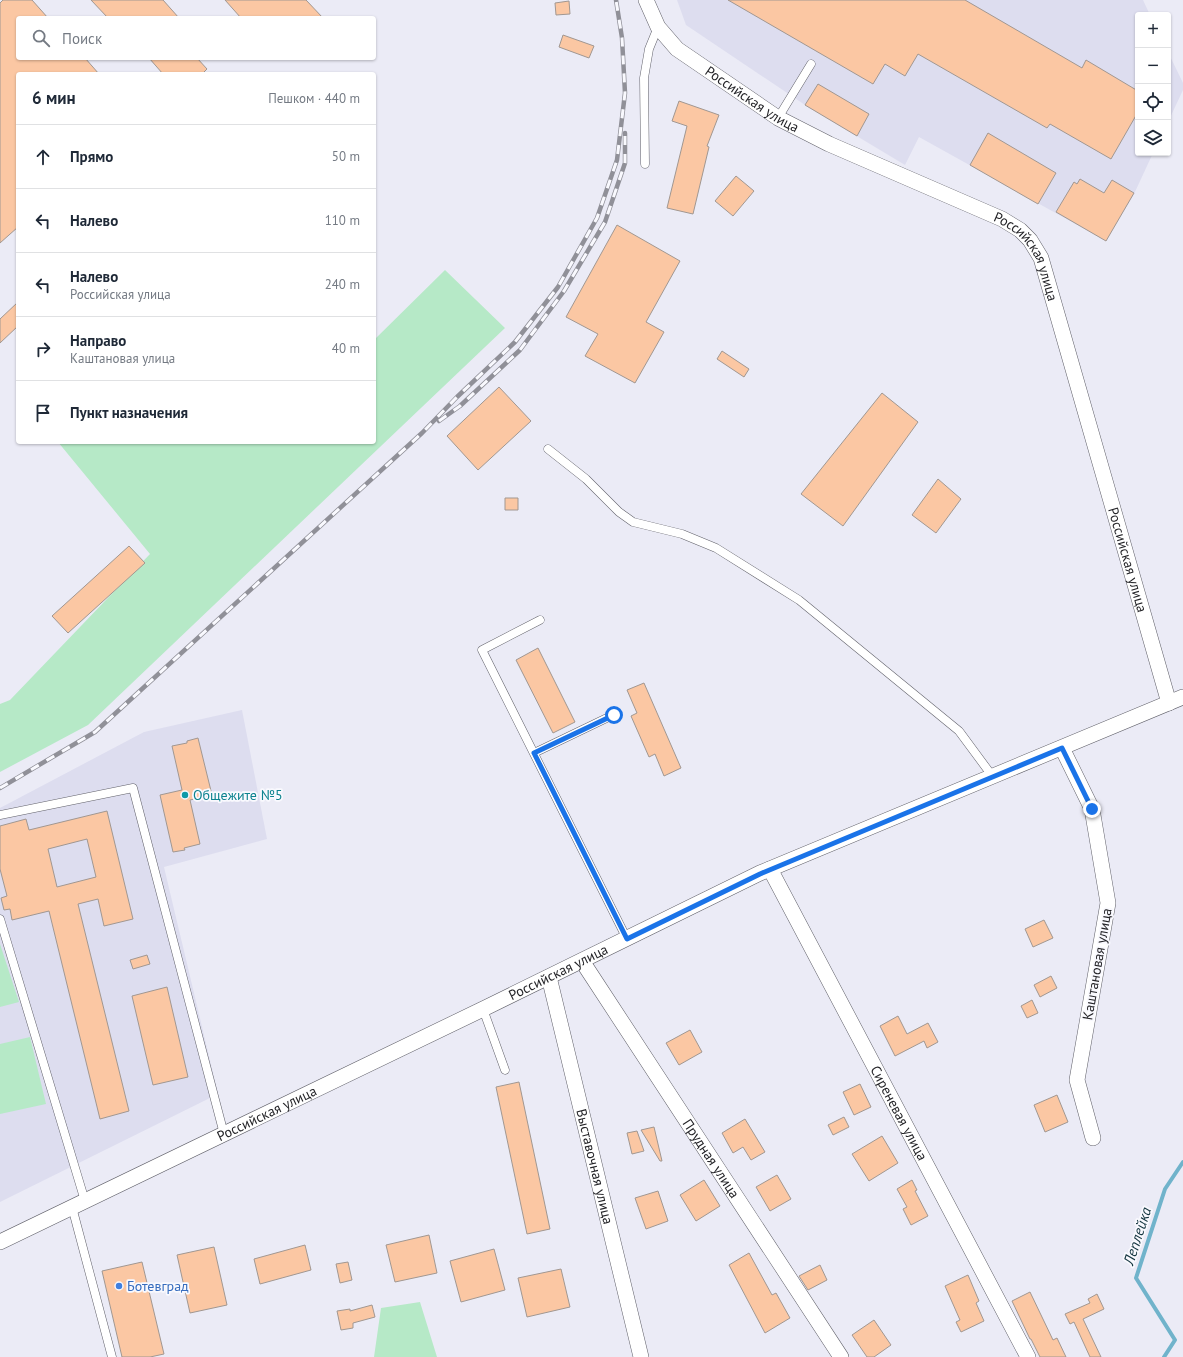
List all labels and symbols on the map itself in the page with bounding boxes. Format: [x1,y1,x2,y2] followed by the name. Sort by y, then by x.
[702,62,802,136] street label: Российская улица
[991,208,1062,303] street label: Российская улица
[1104,505,1151,614] street label: Российская улица
[605,706,623,724] route start
[193,786,283,804] place label: Общежите №5
[180,790,190,800] marker: Общежите №5
[1083,800,1101,818] route end
[1078,907,1116,1021] street label: Каштановая улица
[505,940,611,1004] street label: Российская улица
[866,1062,932,1164] street label: Сиреневая улица
[214,1082,319,1145] street label: Российская улица
[572,1107,618,1226] street label: Выставочная улица
[679,1115,744,1202] street label: Прудная улица
[1118,1204,1155,1268] water label: Леплейка
[127,1277,189,1295] place label: Ботевград
[114,1281,124,1291] marker: Ботевград

